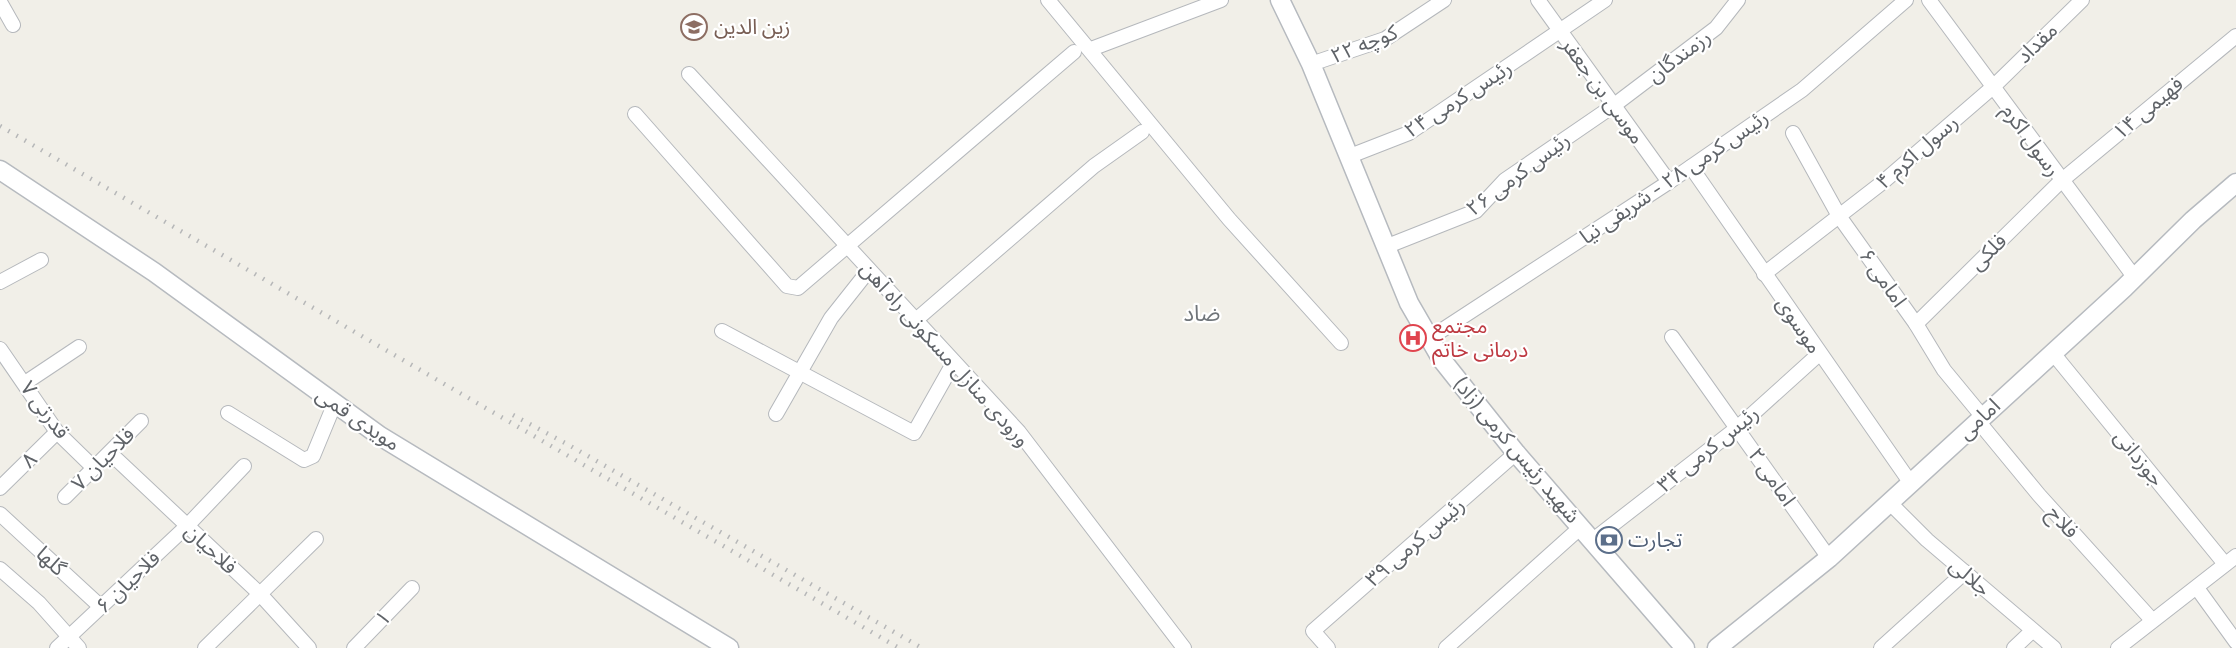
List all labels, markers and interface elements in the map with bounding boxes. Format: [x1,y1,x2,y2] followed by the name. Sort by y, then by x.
[714,10,791,42] place label: زین الدین
[679,12,709,42] school or university icon: زین الدین
[2008,14,2065,70] street label: مقداد
[1325,15,1402,71] street label: کوچه ۲۲
[1640,20,1717,90] street label: رزمندگان
[1554,30,1654,150] street label: موسی بن جعفر
[1397,51,1518,145] street label: رئیس کرمی ۲۴
[2105,68,2190,147] street label: فهیمی ۱۴
[1993,96,2069,183] street label: رسول اکرم
[1572,101,1774,252] street label: رئیس کرمی ۲۸ - شریفی نیا
[1868,106,1965,197] street label: رسول اکرم ۴
[1459,123,1576,223] street label: رئیس کرمی ۲۶
[1961,225,2013,277] street label: فلکی
[1852,242,1916,313] street label: امامی ۶
[853,253,1038,454] street label: ورودی منازل مسکونی راه آهن
[1769,289,1831,360] street label: موسوی
[1184,296,1220,330] district label: ضاد
[1432,309,1528,365] place label: مجتمع درمانی خاتم
[1398,323,1428,353] hospital icon: مجتمع درمانی خاتم
[1447,369,1589,530] street label: شهید رئیس کرمی (زاد)
[13,373,78,445] street label: قدرتی ۷
[310,378,407,458] street label: مویدی قمی
[1950,390,2007,447] street label: امامی
[1649,397,1765,499] street label: رئیس کرمی ۳۴
[63,419,142,498] street label: فلاحیان ۷
[2107,422,2173,493] street label: جوزدانی
[1741,441,1805,512] street label: امامی ۲
[13,444,44,475] street label: ۸
[1357,489,1471,594] street label: رئیس کرمی ۳۹
[2040,497,2087,545] street label: فلاح
[178,515,246,581] street label: فلاحیان
[1628,523,1682,555] place label: تجارت
[1594,525,1624,555] bank icon: تجارت
[29,538,74,583] street label: گلها
[88,542,167,620] street label: فلاحیان ۶
[1943,549,1998,603] street label: جلالی
[367,602,398,633] street label: ۱

